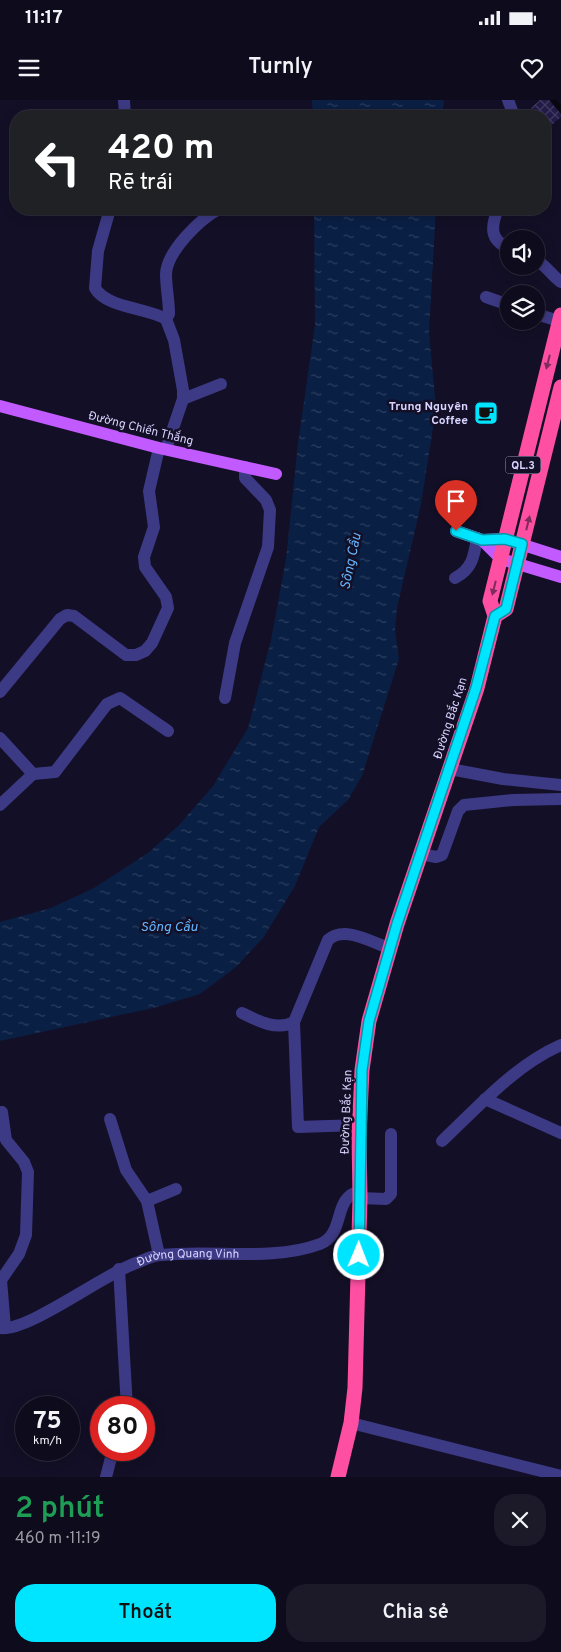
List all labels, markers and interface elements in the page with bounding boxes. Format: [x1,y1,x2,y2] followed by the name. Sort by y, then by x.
[25,6,63,30] text: 11:17
[15,54,43,82] icon: menu
[248,54,313,81] text: Turnly
[518,54,546,82] icon: heart
[108,127,214,171] text: 420 m
[25,130,90,195] icon: left
[108,170,173,197] text: Rẽ trái
[500,230,545,330] map controls
[500,230,545,275] button: sound
[500,285,545,330] button: layers
[544,354,552,369] one-way arrow
[389,399,468,429] place label: Trung Nguyên Coffee
[473,400,499,426] cafe icon: Trung Nguyên Coffee
[86,408,195,450] street label: Đường Chiến Thắng
[506,456,540,474] road number: QL.3
[435,480,477,531] pin
[442,487,470,515] icon: arrive
[524,516,532,531] one-way arrow
[337,531,366,591] water label: Sông Cầu
[489,580,497,595] one-way arrow
[430,675,472,761] street label: Đường Bắc Kạn
[140,919,198,936] water label: Sông Cầu
[338,1069,356,1155] street label: Đường Bắc Kạn
[332,1228,384,1280] position arrow
[134,1246,239,1271] street label: Đường Quang Vinh
[90,1396,155,1461] speed limit sign: 80
[33,1406,62,1438] text: 75
[33,1433,62,1449] text: km/h
[15,1491,104,1528] text: 2 phút
[494,1494,546,1546] button: close
[15,1529,101,1549] text: 460 m · 11:19
[15,1584,276,1642] button: Thoát
[286,1584,546,1642] button: Chia sẻ

